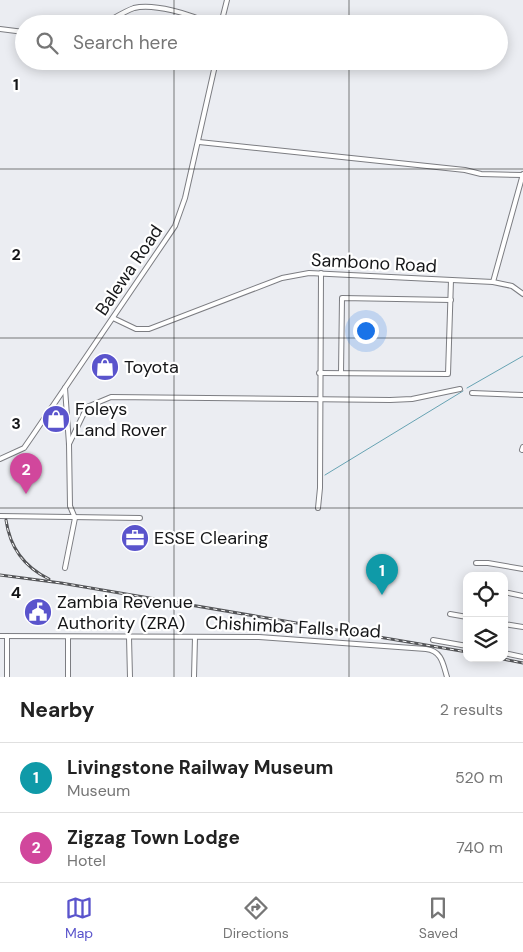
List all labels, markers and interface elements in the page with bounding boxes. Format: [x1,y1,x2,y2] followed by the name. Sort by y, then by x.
[15,15,508,70] search box
[33,29,61,57] icon: search
[73,30,178,55] text: Search here
[13,74,19,95] text: 1
[90,220,168,320] street label: Balewa Road
[11,244,21,265] text: 2
[310,248,438,278] street label: Sambono Road
[353,318,379,344] your location
[90,352,120,382] shop icon: Toyota
[124,355,179,379] place label: Toyota
[75,397,167,442] place label: Foleys Land Rover
[41,404,71,434] shop icon: Foleys Land Rover
[11,413,21,434] text: 3
[10,453,42,494] pin: 2
[120,523,150,553] office icon: ESSE Clearing
[154,526,268,550] place label: ESSE Clearing
[366,554,398,595] pin: 1
[463,572,508,662] map controls
[463,572,508,617] button: locate
[11,582,21,603] text: 4
[57,590,193,635] place label: Zambia Revenue Authority (ZRA)
[23,597,53,627] public building icon: Zambia Revenue Authority (ZRA)
[205,610,381,644] street label: Chishimba Falls Road
[463,617,508,662] button: layers
[20,696,94,724] text: Nearby
[440,699,503,720] text: 2 results
[67,755,333,780] text: Livingstone Railway Museum
[33,767,39,788] text: 1
[455,767,503,788] text: 520 m
[67,780,130,801] text: Museum
[67,825,240,850] text: Zigzag Town Lodge
[31,837,41,858] text: 2
[456,837,503,858] text: 740 m
[67,850,106,871] text: Hotel
[65,894,93,942] tab: Map
[223,894,289,942] tab: Directions
[419,894,458,942] tab: Saved

